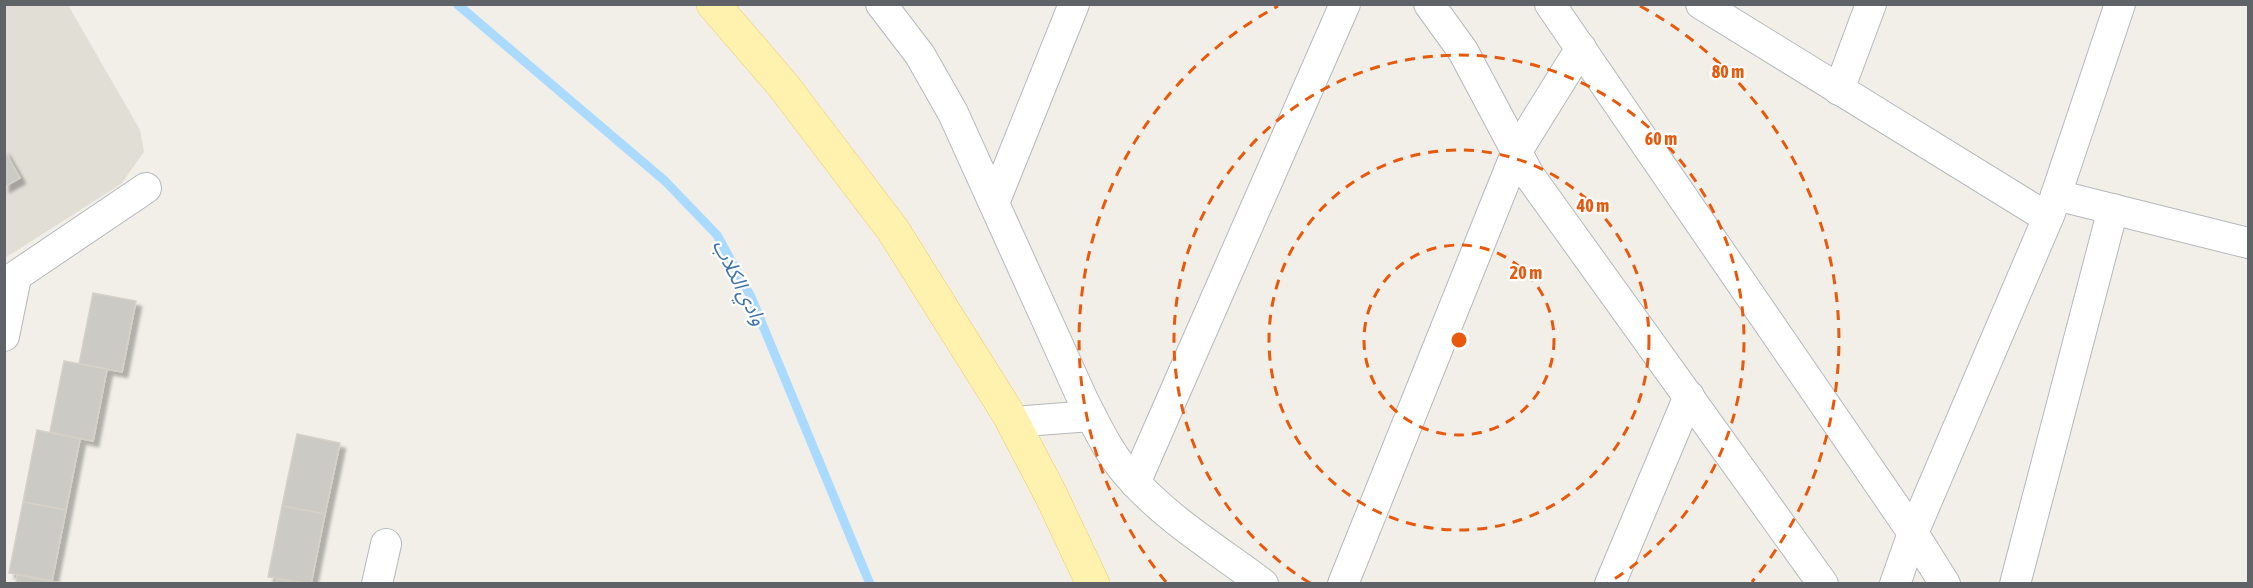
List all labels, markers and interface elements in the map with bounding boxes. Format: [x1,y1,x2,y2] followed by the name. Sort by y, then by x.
[1712,61,1744,82] text: 80 m
[1645,128,1677,149] text: 60 m
[1576,195,1609,216] text: 40 m
[704,235,771,331] water label: وادي الكلاب
[1510,262,1542,283] text: 20 m
[1449,330,1469,350] centre of rings

